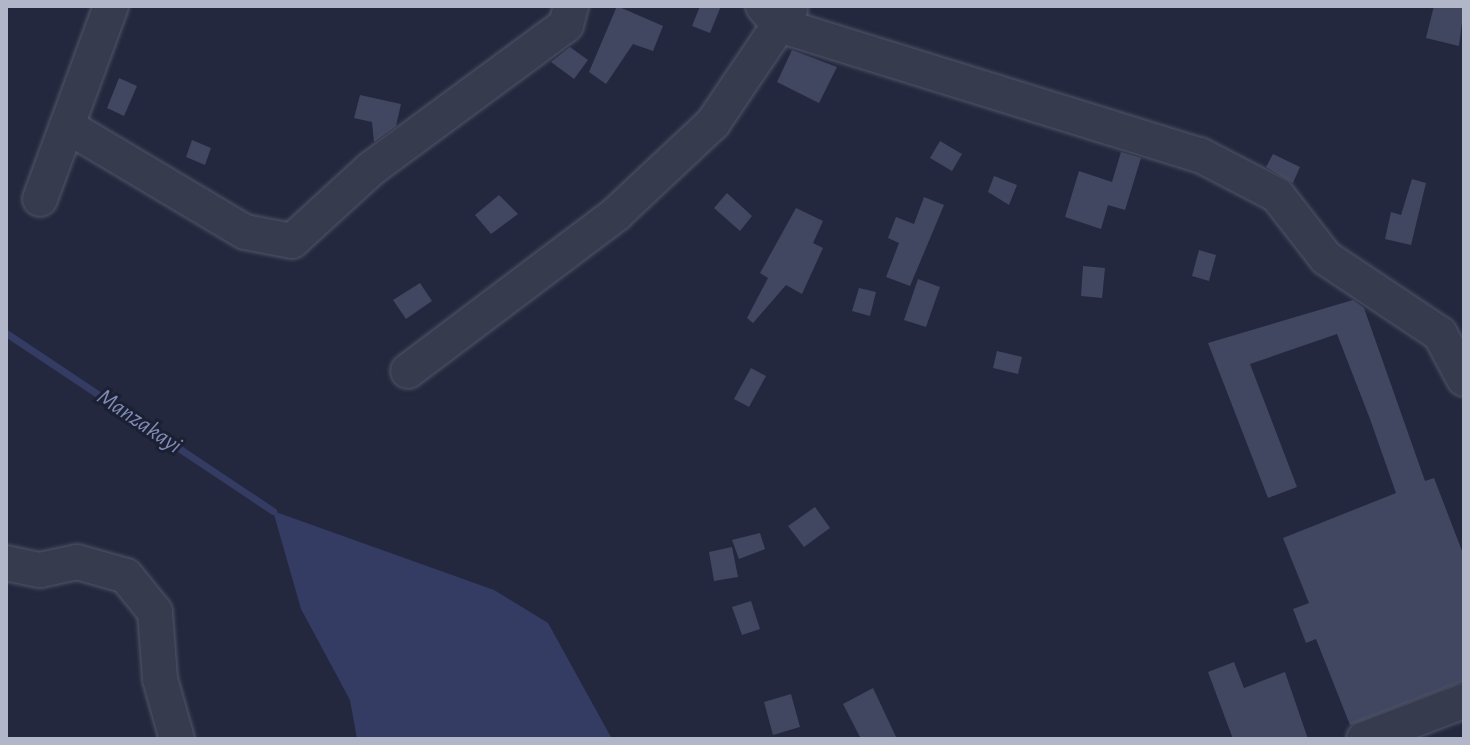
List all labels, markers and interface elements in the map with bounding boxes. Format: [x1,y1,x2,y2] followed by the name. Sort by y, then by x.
[91,383,187,461] water label: Manzakayi

